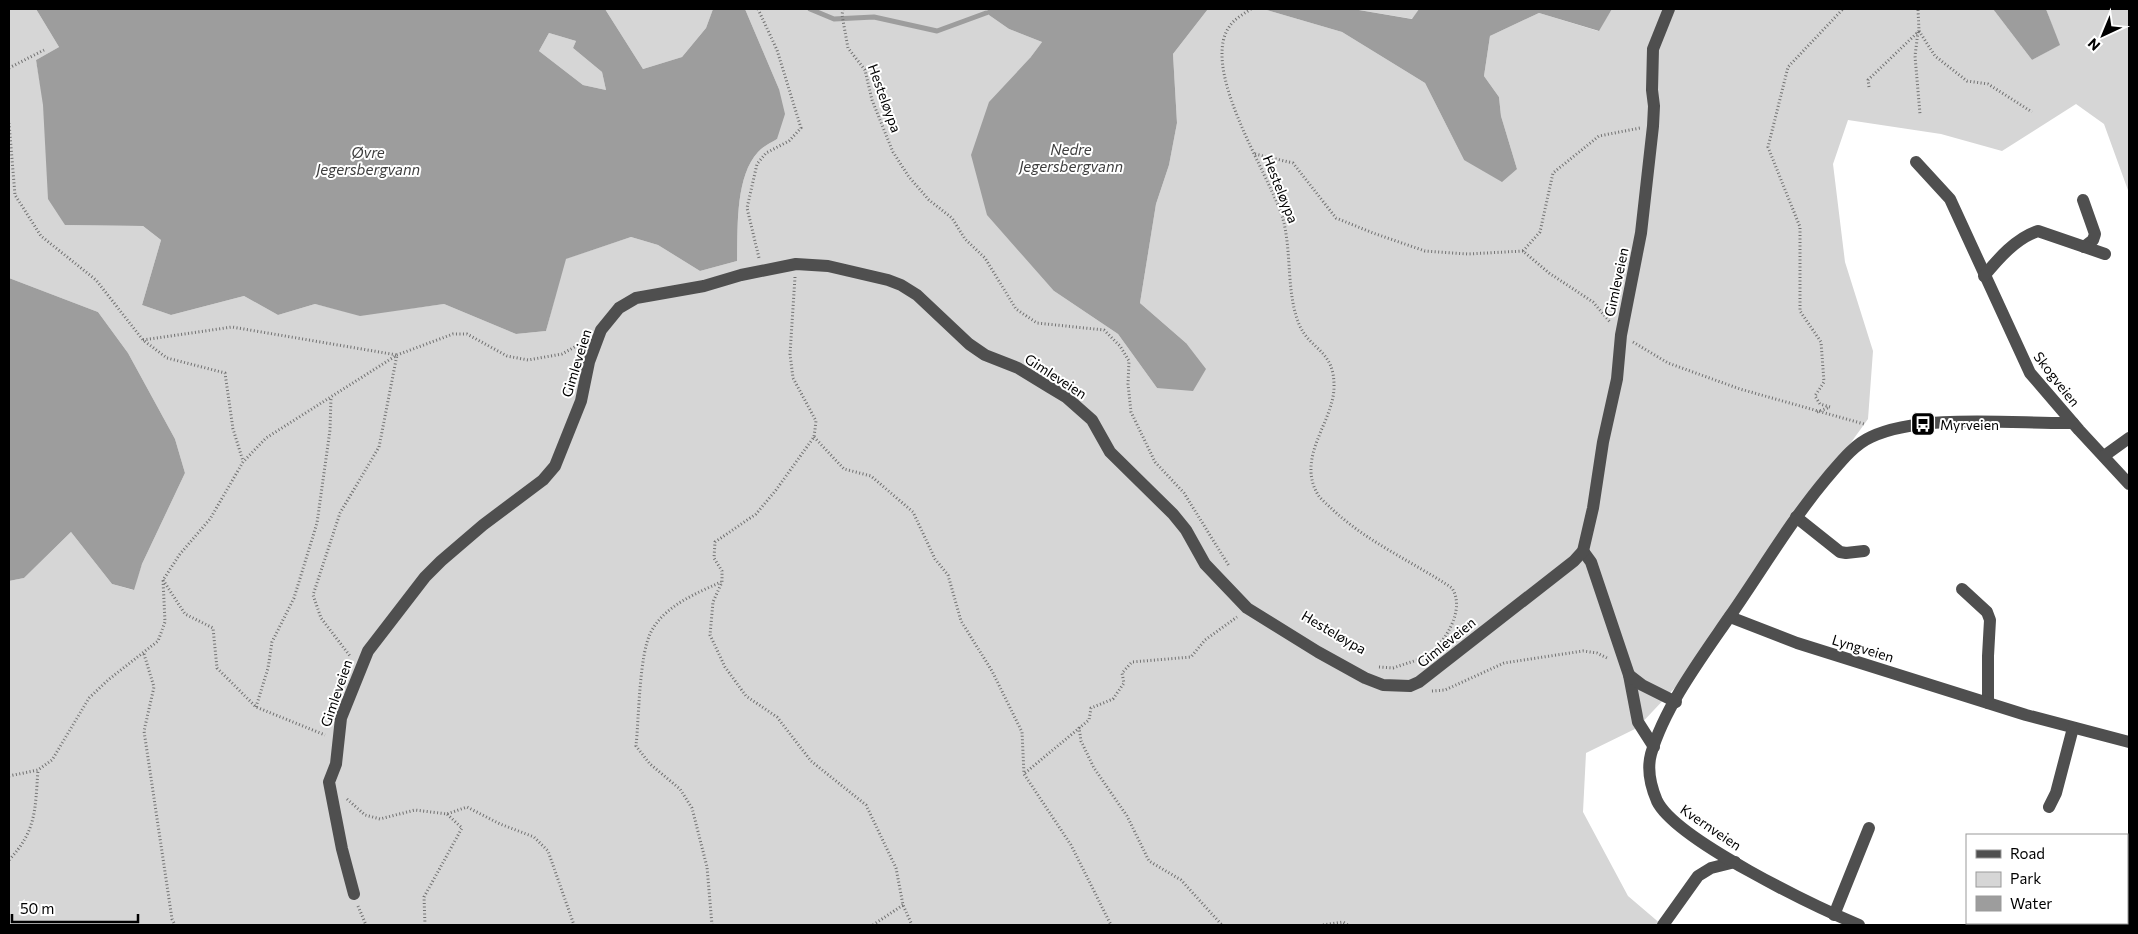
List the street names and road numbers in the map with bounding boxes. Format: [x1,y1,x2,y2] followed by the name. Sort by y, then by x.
[865,61,905,135] street label: Hesteløypa
[1260,153,1302,225] street label: Hesteløypa
[1600,246,1632,318] street label: Gimleveien
[558,327,594,399] street label: Gimleveien
[2030,348,2084,410] street label: Skogveien
[1022,350,1090,402] street label: Gimleveien
[1299,607,1369,657] street label: Hesteløypa
[1413,613,1479,671] street label: Gimleveien
[1830,631,1896,665] street label: Lyngveien
[317,657,355,729] street label: Gimleveien
[1677,800,1745,854] street label: Kvernveien

